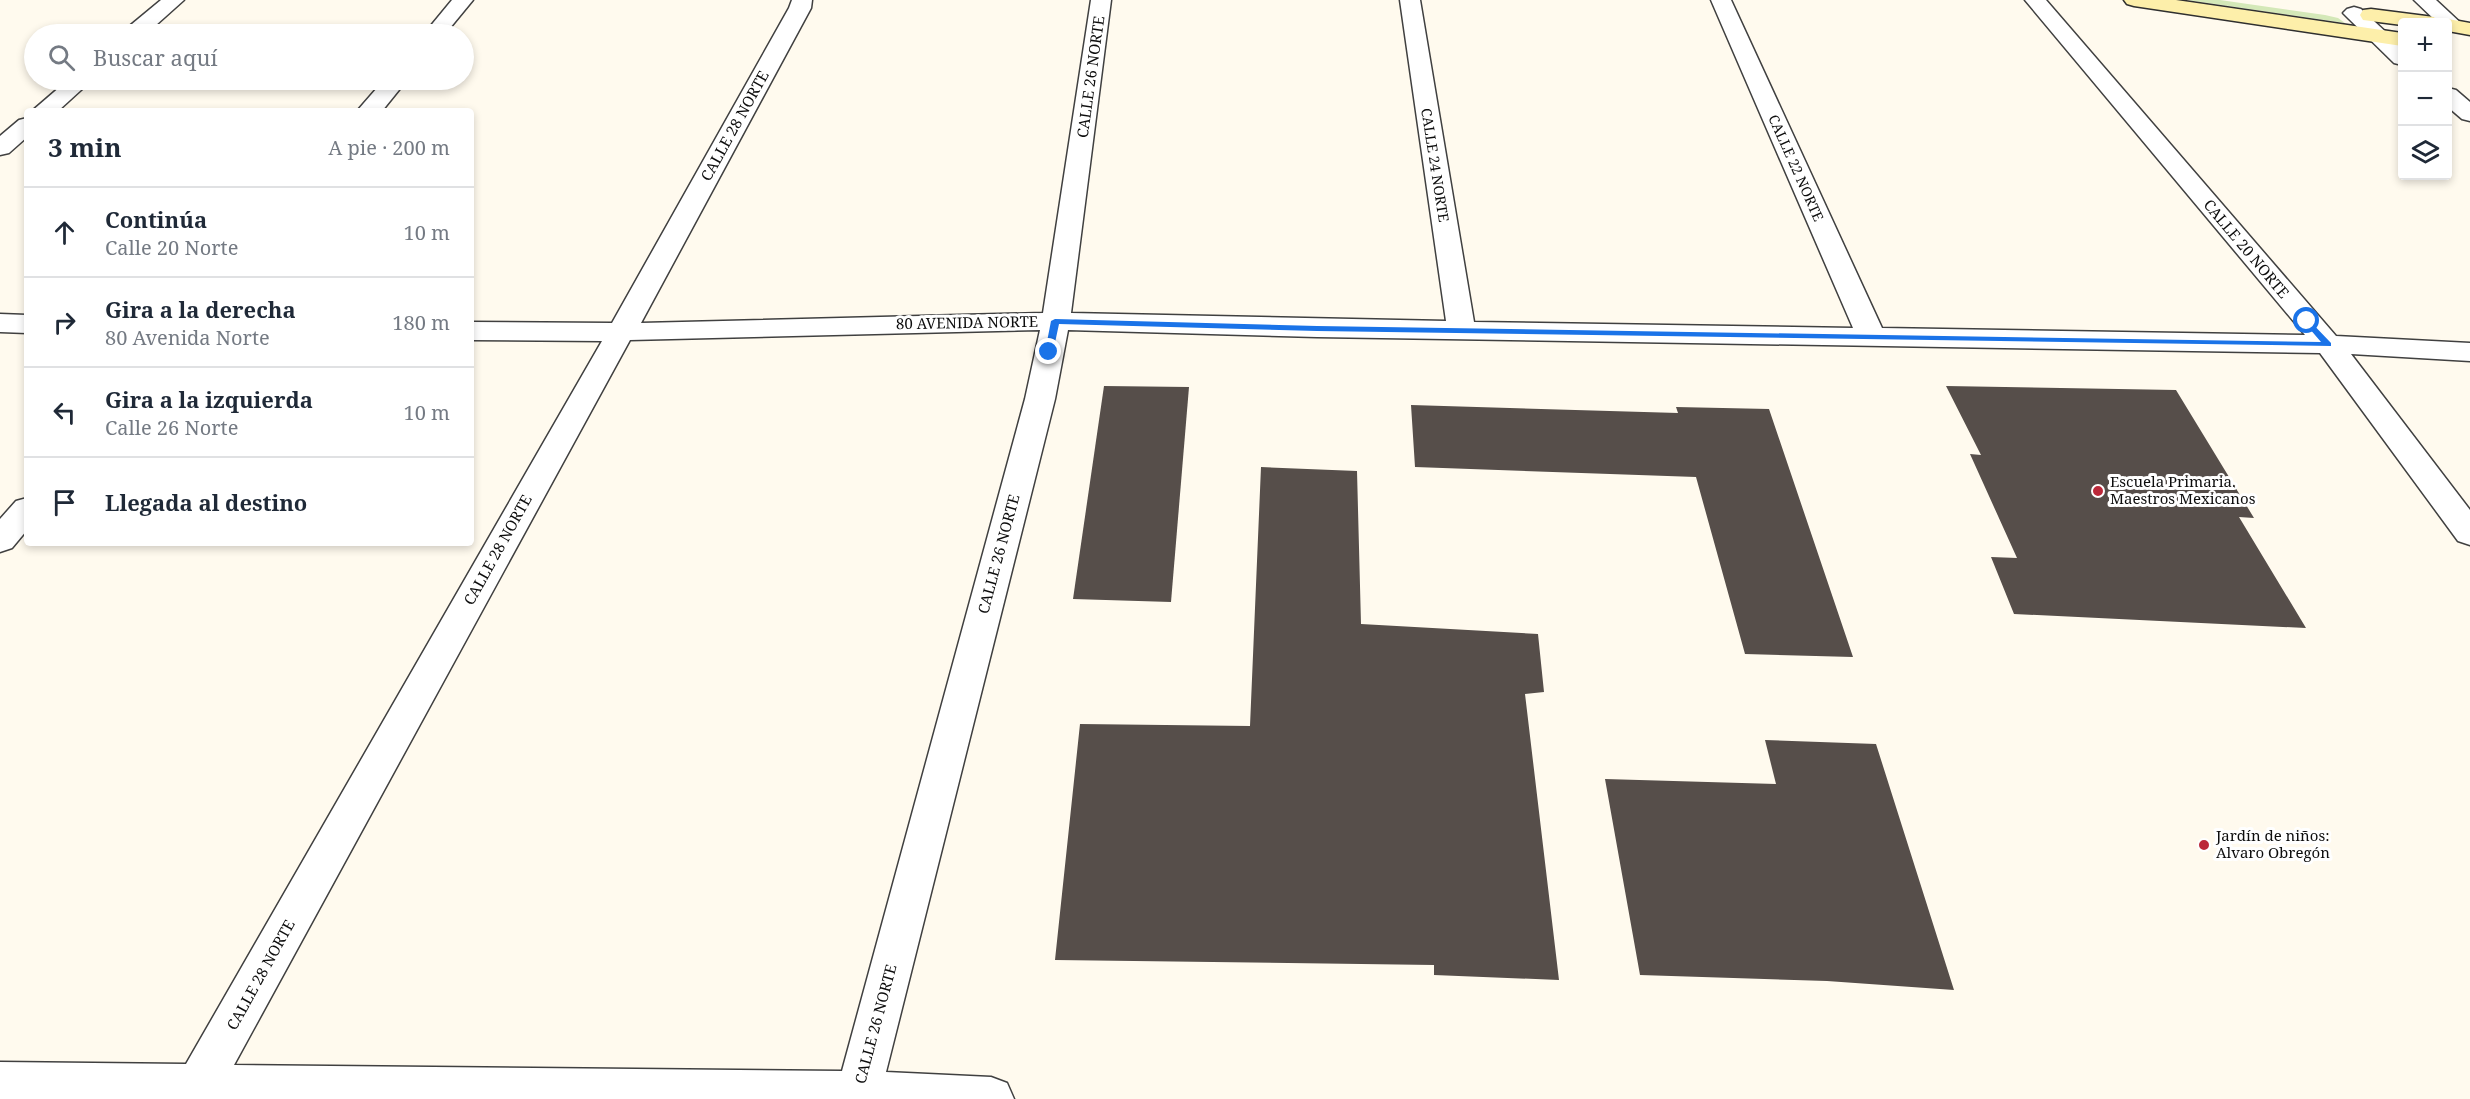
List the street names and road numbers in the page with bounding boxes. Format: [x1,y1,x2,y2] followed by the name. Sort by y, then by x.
[1072,15,1108,139] street label: CALLE 26 NORTE
[696,67,773,184] street label: CALLE 28 NORTE
[1417,107,1454,223] street label: CALLE 24 NORTE
[1764,111,1829,224] street label: CALLE 22 NORTE
[2200,195,2294,302] street label: CALLE 20 NORTE
[896,311,1038,333] street label: 80 AVENIDA NORTE
[459,491,536,608] street label: CALLE 28 NORTE
[972,492,1024,616] street label: CALLE 26 NORTE
[222,916,299,1033] street label: CALLE 28 NORTE
[849,962,901,1086] street label: CALLE 26 NORTE

